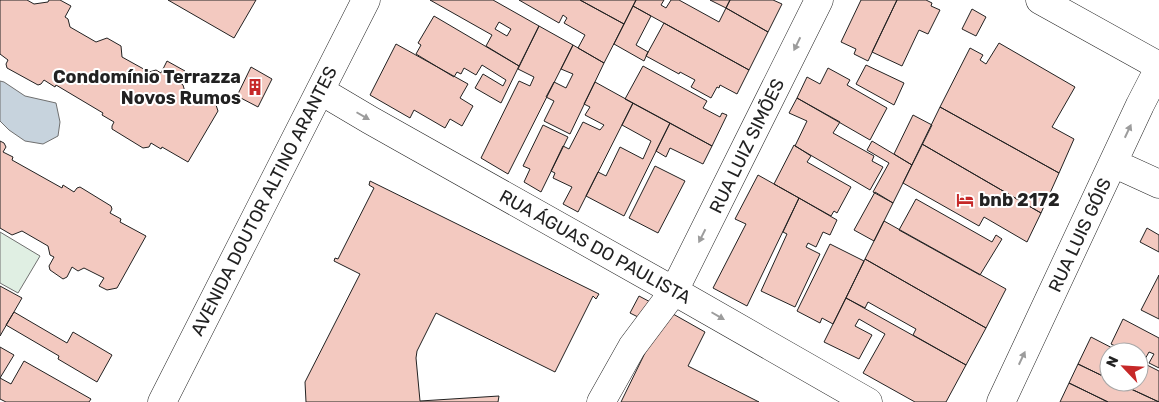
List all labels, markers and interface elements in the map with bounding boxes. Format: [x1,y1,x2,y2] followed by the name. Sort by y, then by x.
[793,37,801,51] one-way arrow
[186,62,342,340] street label: AVENIDA DOUTOR ALTINO ARANTES
[53,66,241,109] place label: Condomínio Terrazza Novos Rumos
[705,75,789,217] street label: RUA LUIZ SIMÕES
[245,77,265,97] building icon: Condomínio Terrazza Novos Rumos
[356,112,369,121] one-way arrow
[1124,124,1132,139] one-way arrow
[1044,174,1116,296] street label: RUA LUIS GÓIS
[496,185,694,309] street label: RUA ÁGUAS DO PAULISTA
[979,189,1060,211] place label: bnb 2172
[955,190,975,210] hotel icon: bnb 2172
[698,229,706,243] one-way arrow
[710,312,725,320] one-way arrow
[1099,342,1149,392] north arrow
[1018,351,1026,365] one-way arrow
[1103,354,1123,370] text: N

